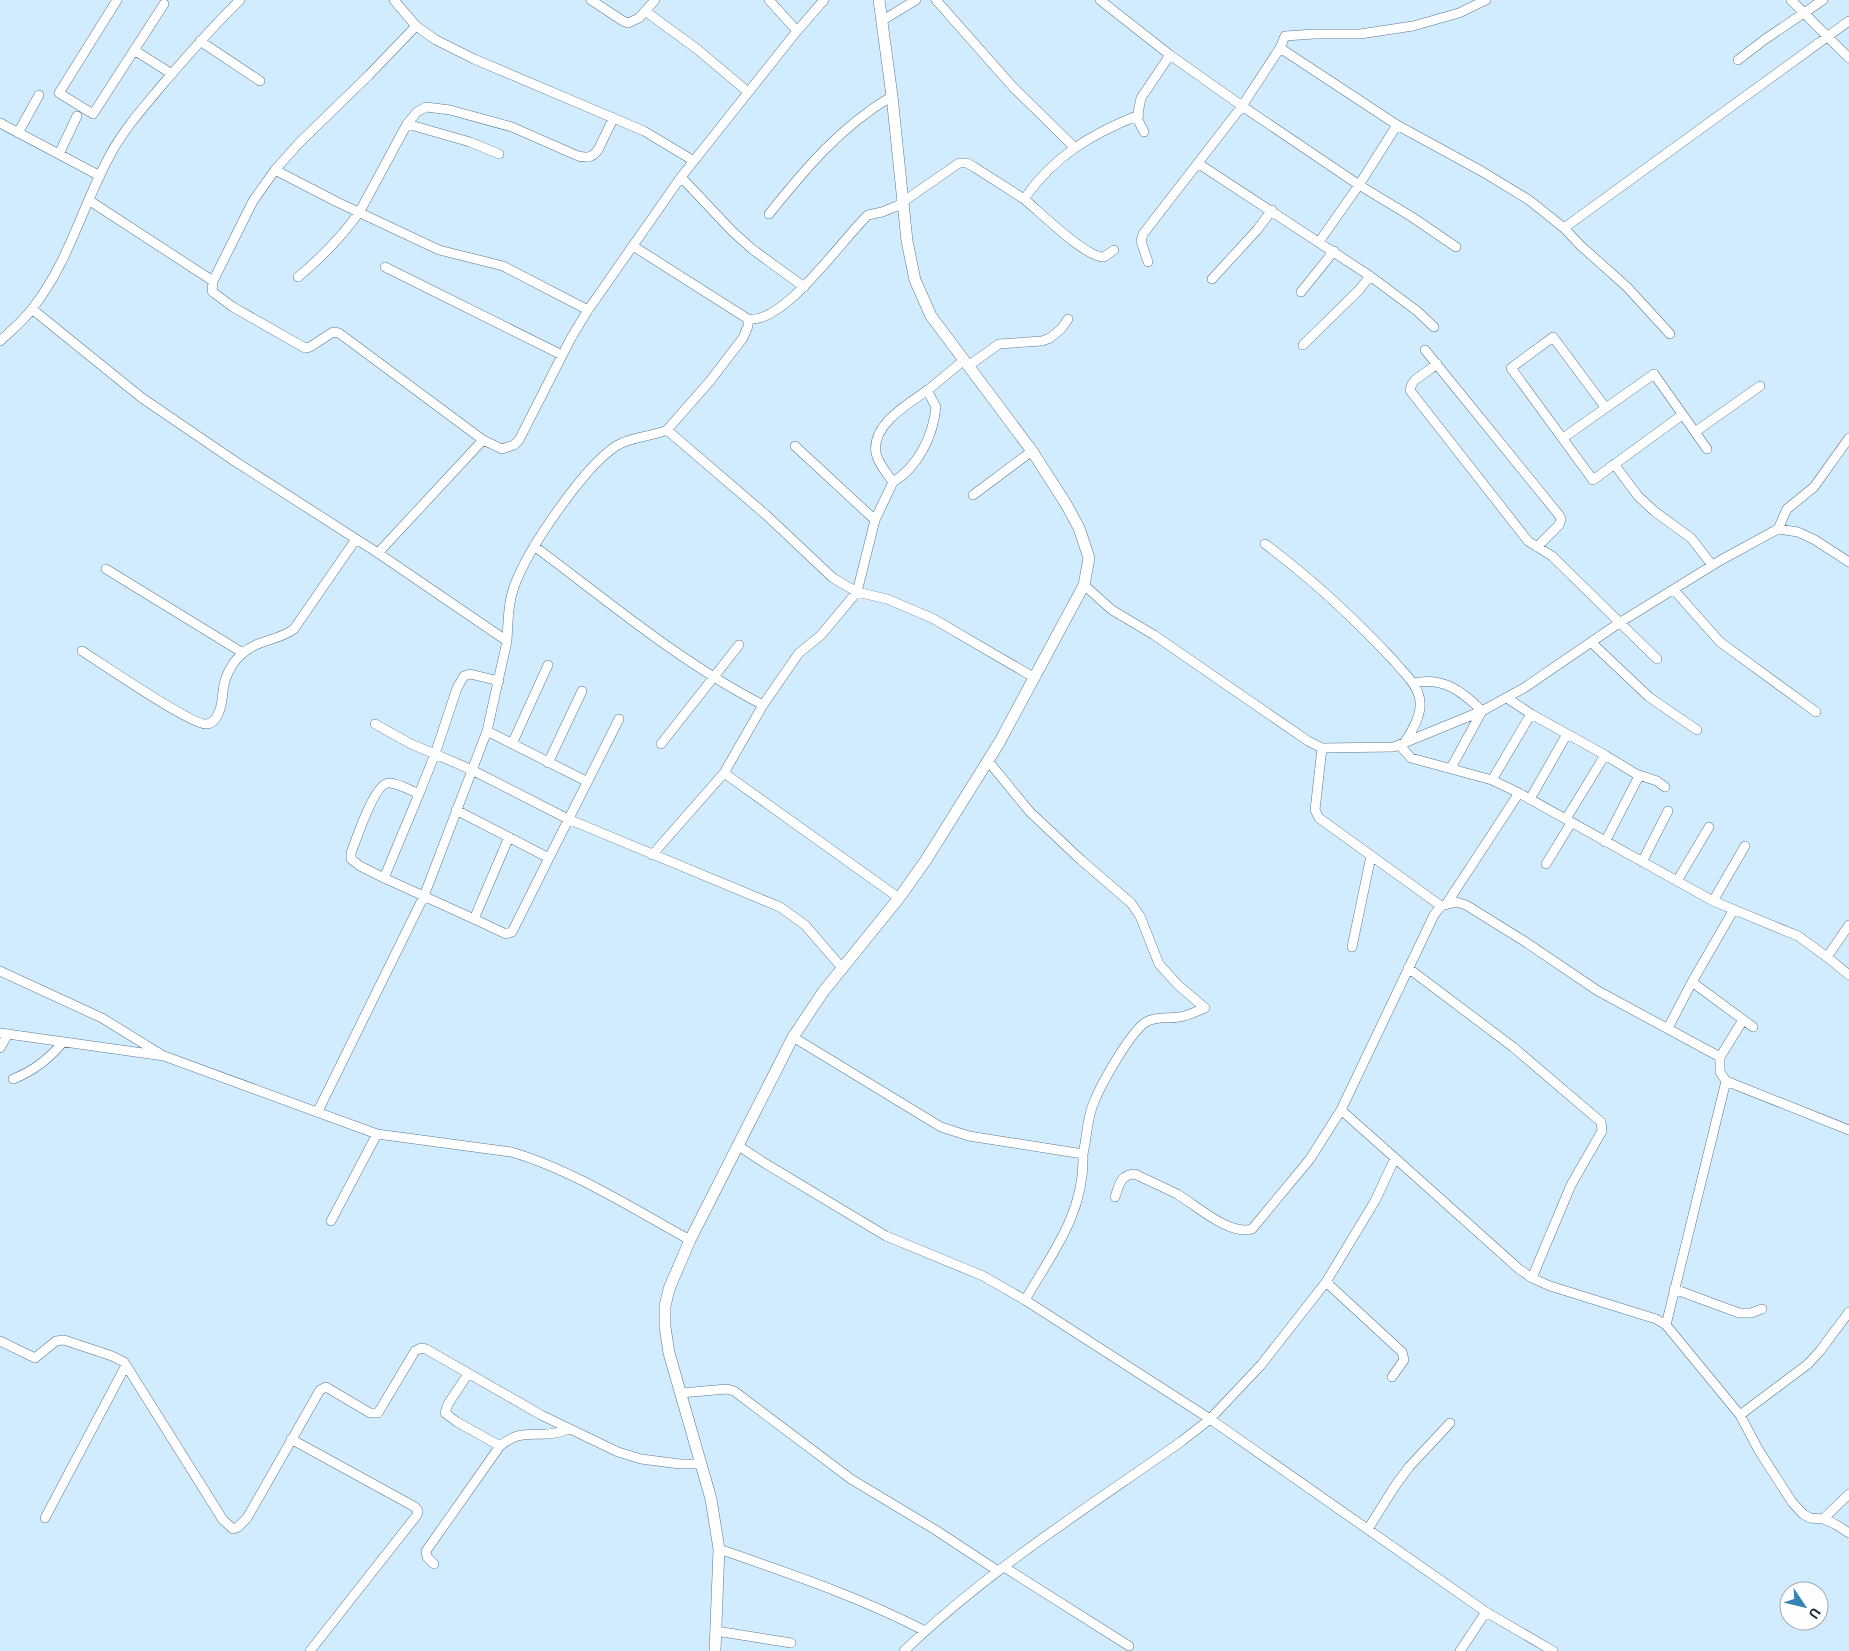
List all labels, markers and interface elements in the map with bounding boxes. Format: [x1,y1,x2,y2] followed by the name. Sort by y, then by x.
[1779,1581,1829,1631] north arrow
[1805,1605,1824,1622] text: U

